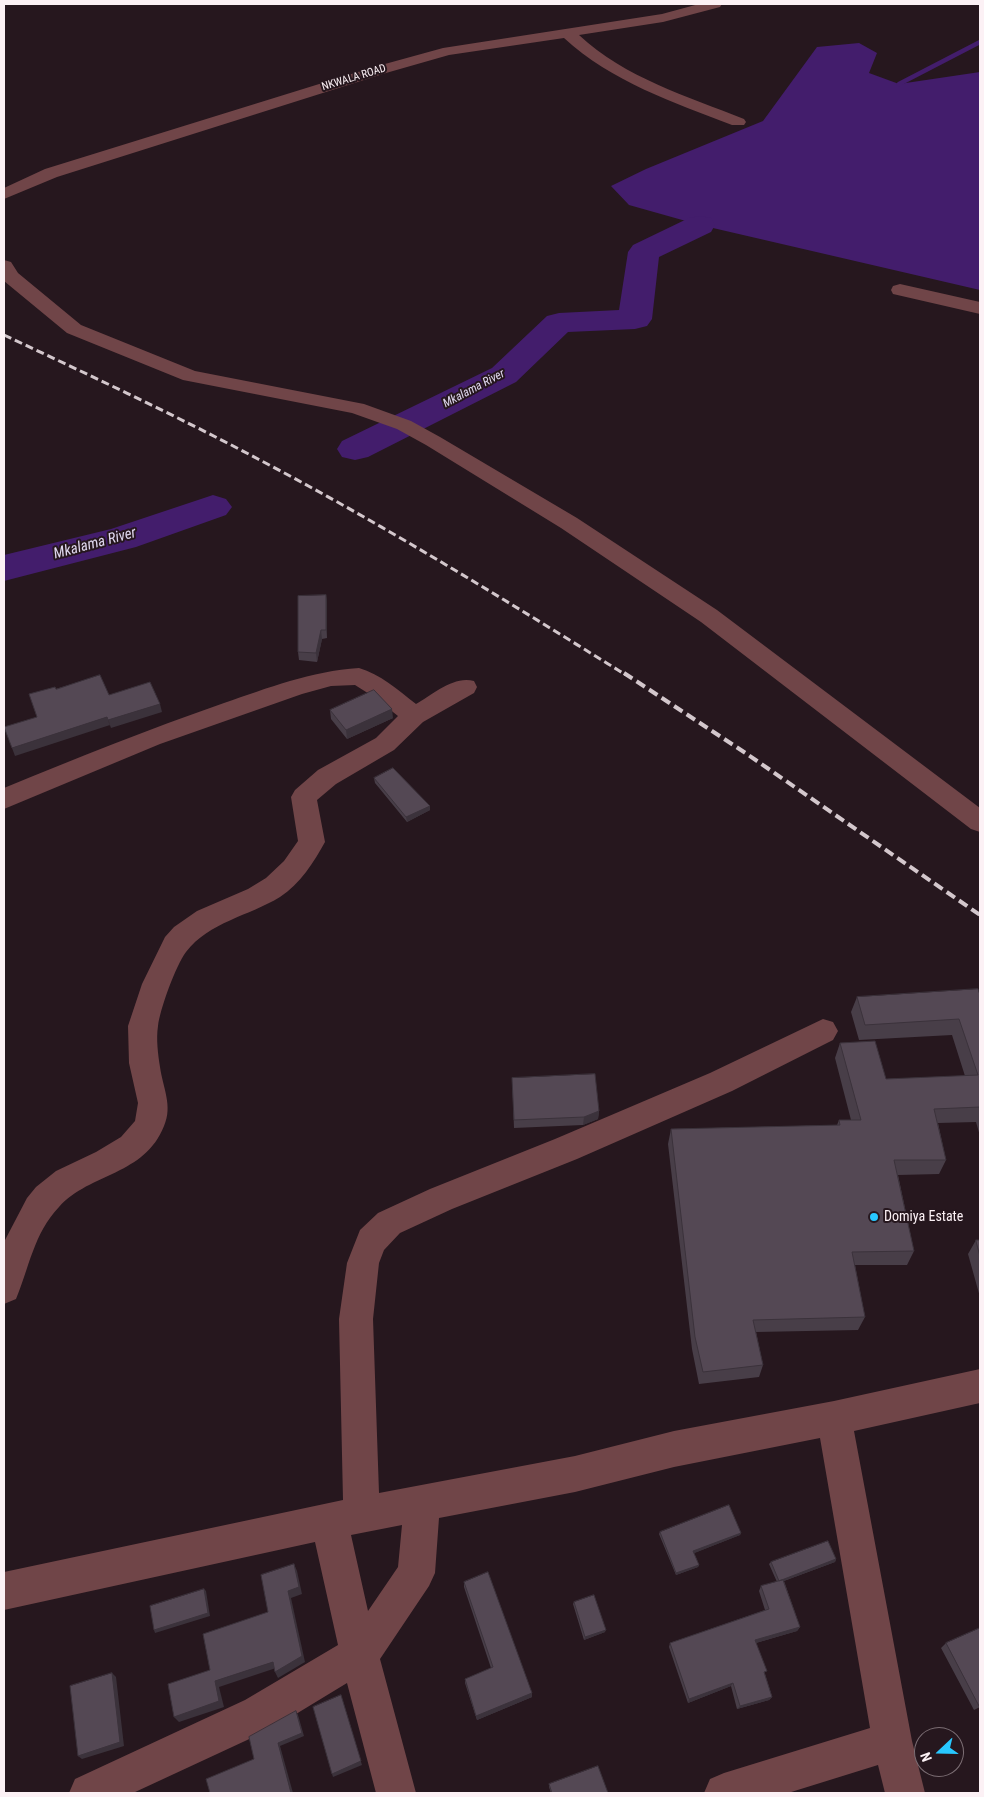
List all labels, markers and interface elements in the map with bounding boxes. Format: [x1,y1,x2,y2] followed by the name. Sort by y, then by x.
[320,62,388,94] street label: NKWALA ROAD
[441,367,507,411] water label: Mkalama River
[52,524,138,564] water label: Mkalama River
[884,1209,963,1225] place label: Domiya Estate
[868,1211,880,1223] marker: Domiya Estate
[914,1727,964,1777] north arrow
[917,1750,935,1764] text: N

